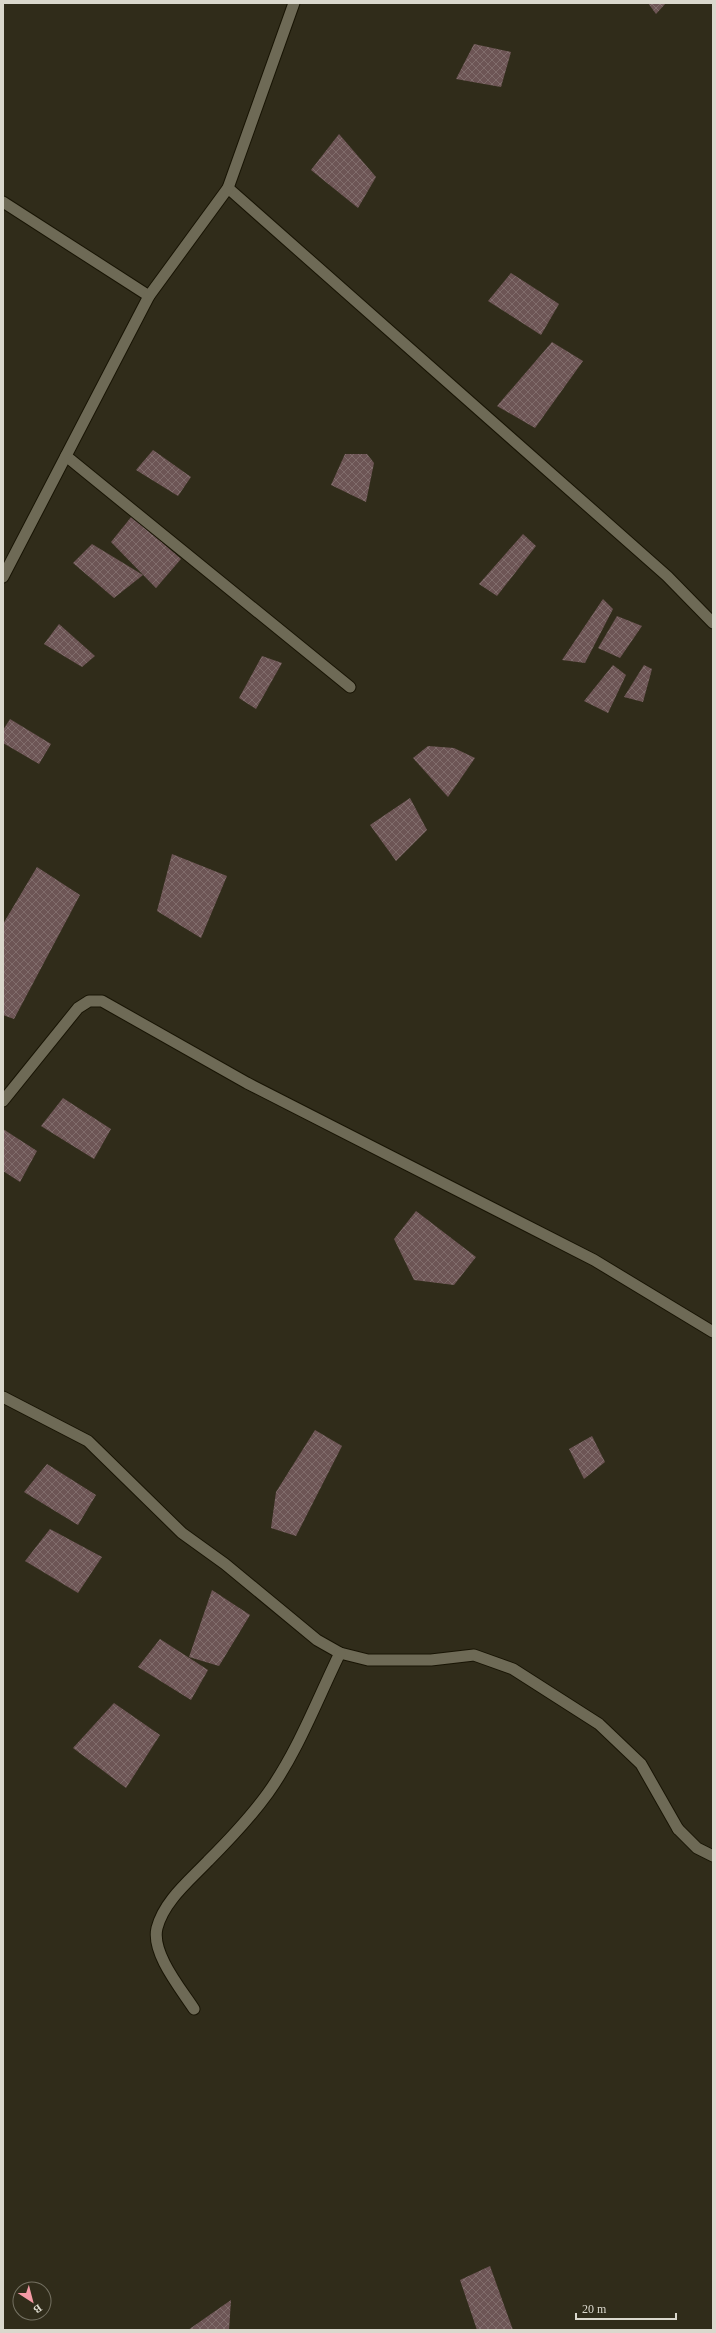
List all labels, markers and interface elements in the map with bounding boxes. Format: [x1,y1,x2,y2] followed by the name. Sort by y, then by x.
[12,2281,52,2321] north arrow
[576,2295,676,2321] scale bar
[31,2302,44,2316] text: B
[582,2302,607,2316] text: 20 m

